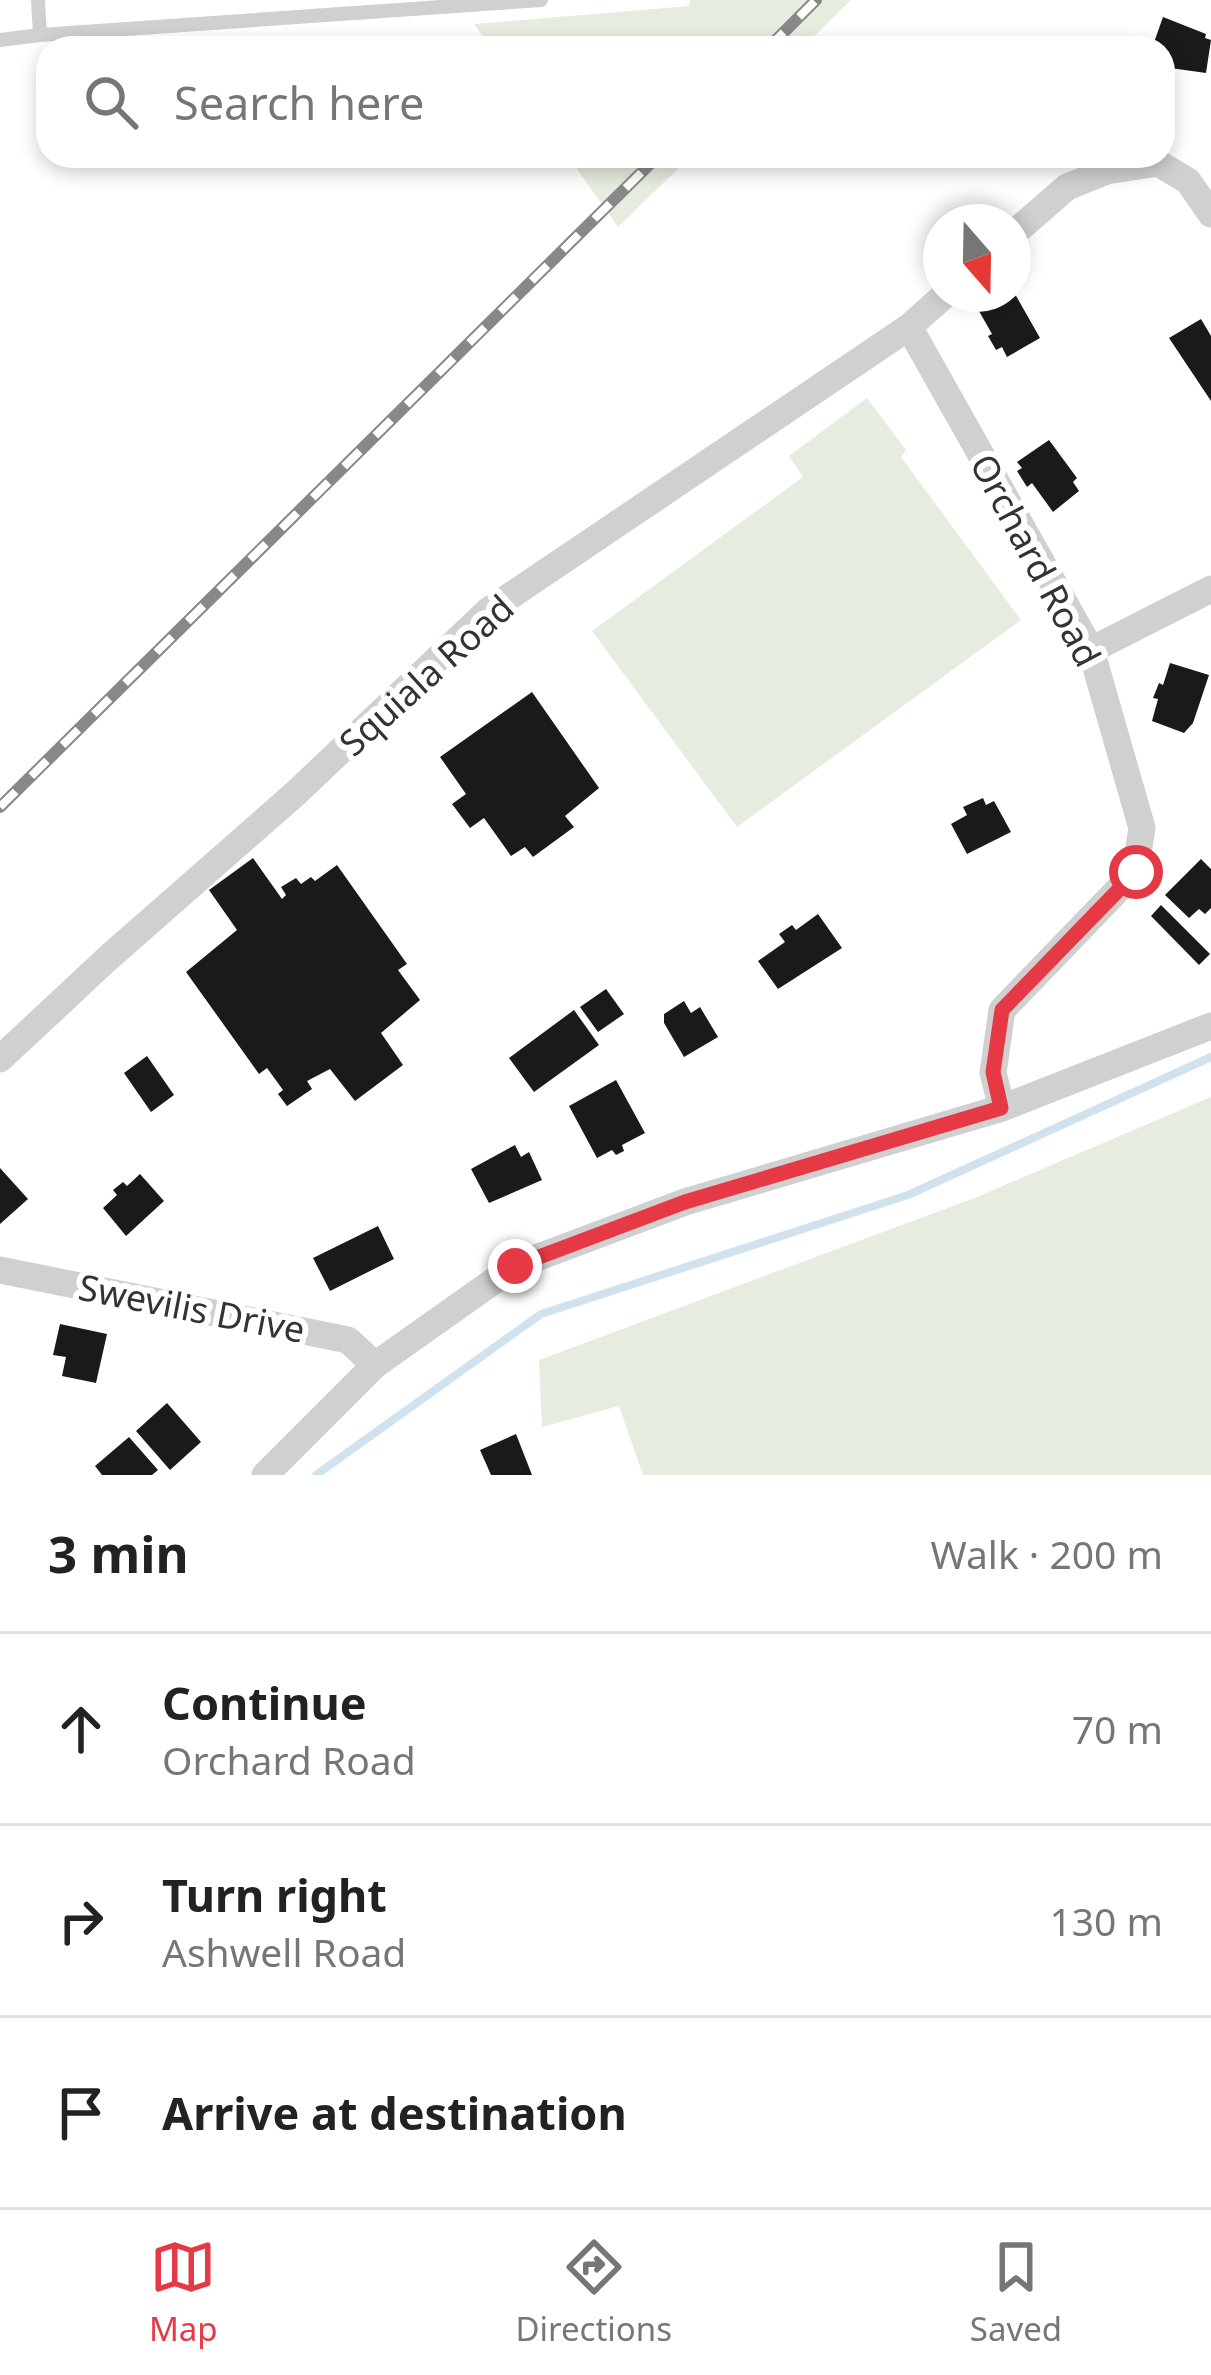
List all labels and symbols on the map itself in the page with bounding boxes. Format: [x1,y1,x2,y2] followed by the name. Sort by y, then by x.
[923,204,1031,312] north arrow
[959,445,1113,675] street label: Orchard Road
[328,584,524,766] street label: Squiala Road
[1109,845,1163,899] route start
[488,1239,542,1293] route end
[75,1262,309,1354] street label: Swevilis Drive

